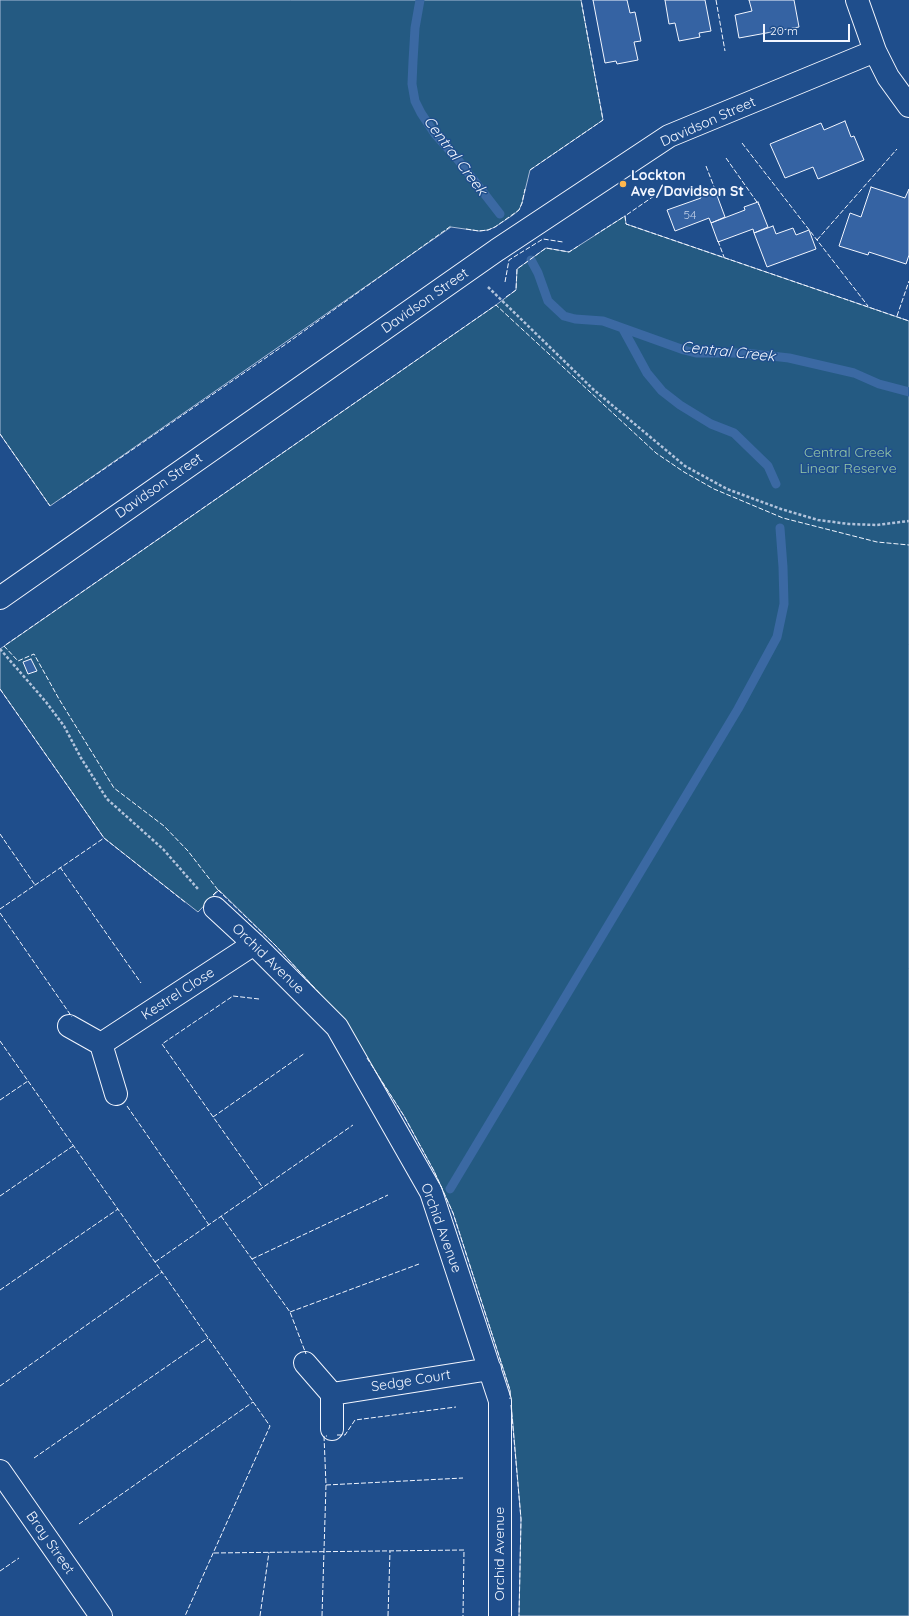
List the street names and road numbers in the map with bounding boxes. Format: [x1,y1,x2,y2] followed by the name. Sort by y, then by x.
[658,93,758,151] street label: Davidson Street
[378,265,472,337] street label: Davidson Street
[112,450,206,522] street label: Davidson Street
[228,920,308,998] street label: Orchid Avenue
[138,964,218,1024] street label: Kestrel Close
[417,1181,465,1275] street label: Orchid Avenue
[370,1366,452,1396] street label: Sedge Court
[492,1507,508,1601] street label: Orchid Avenue
[22,1508,78,1578] street label: Bray Street

